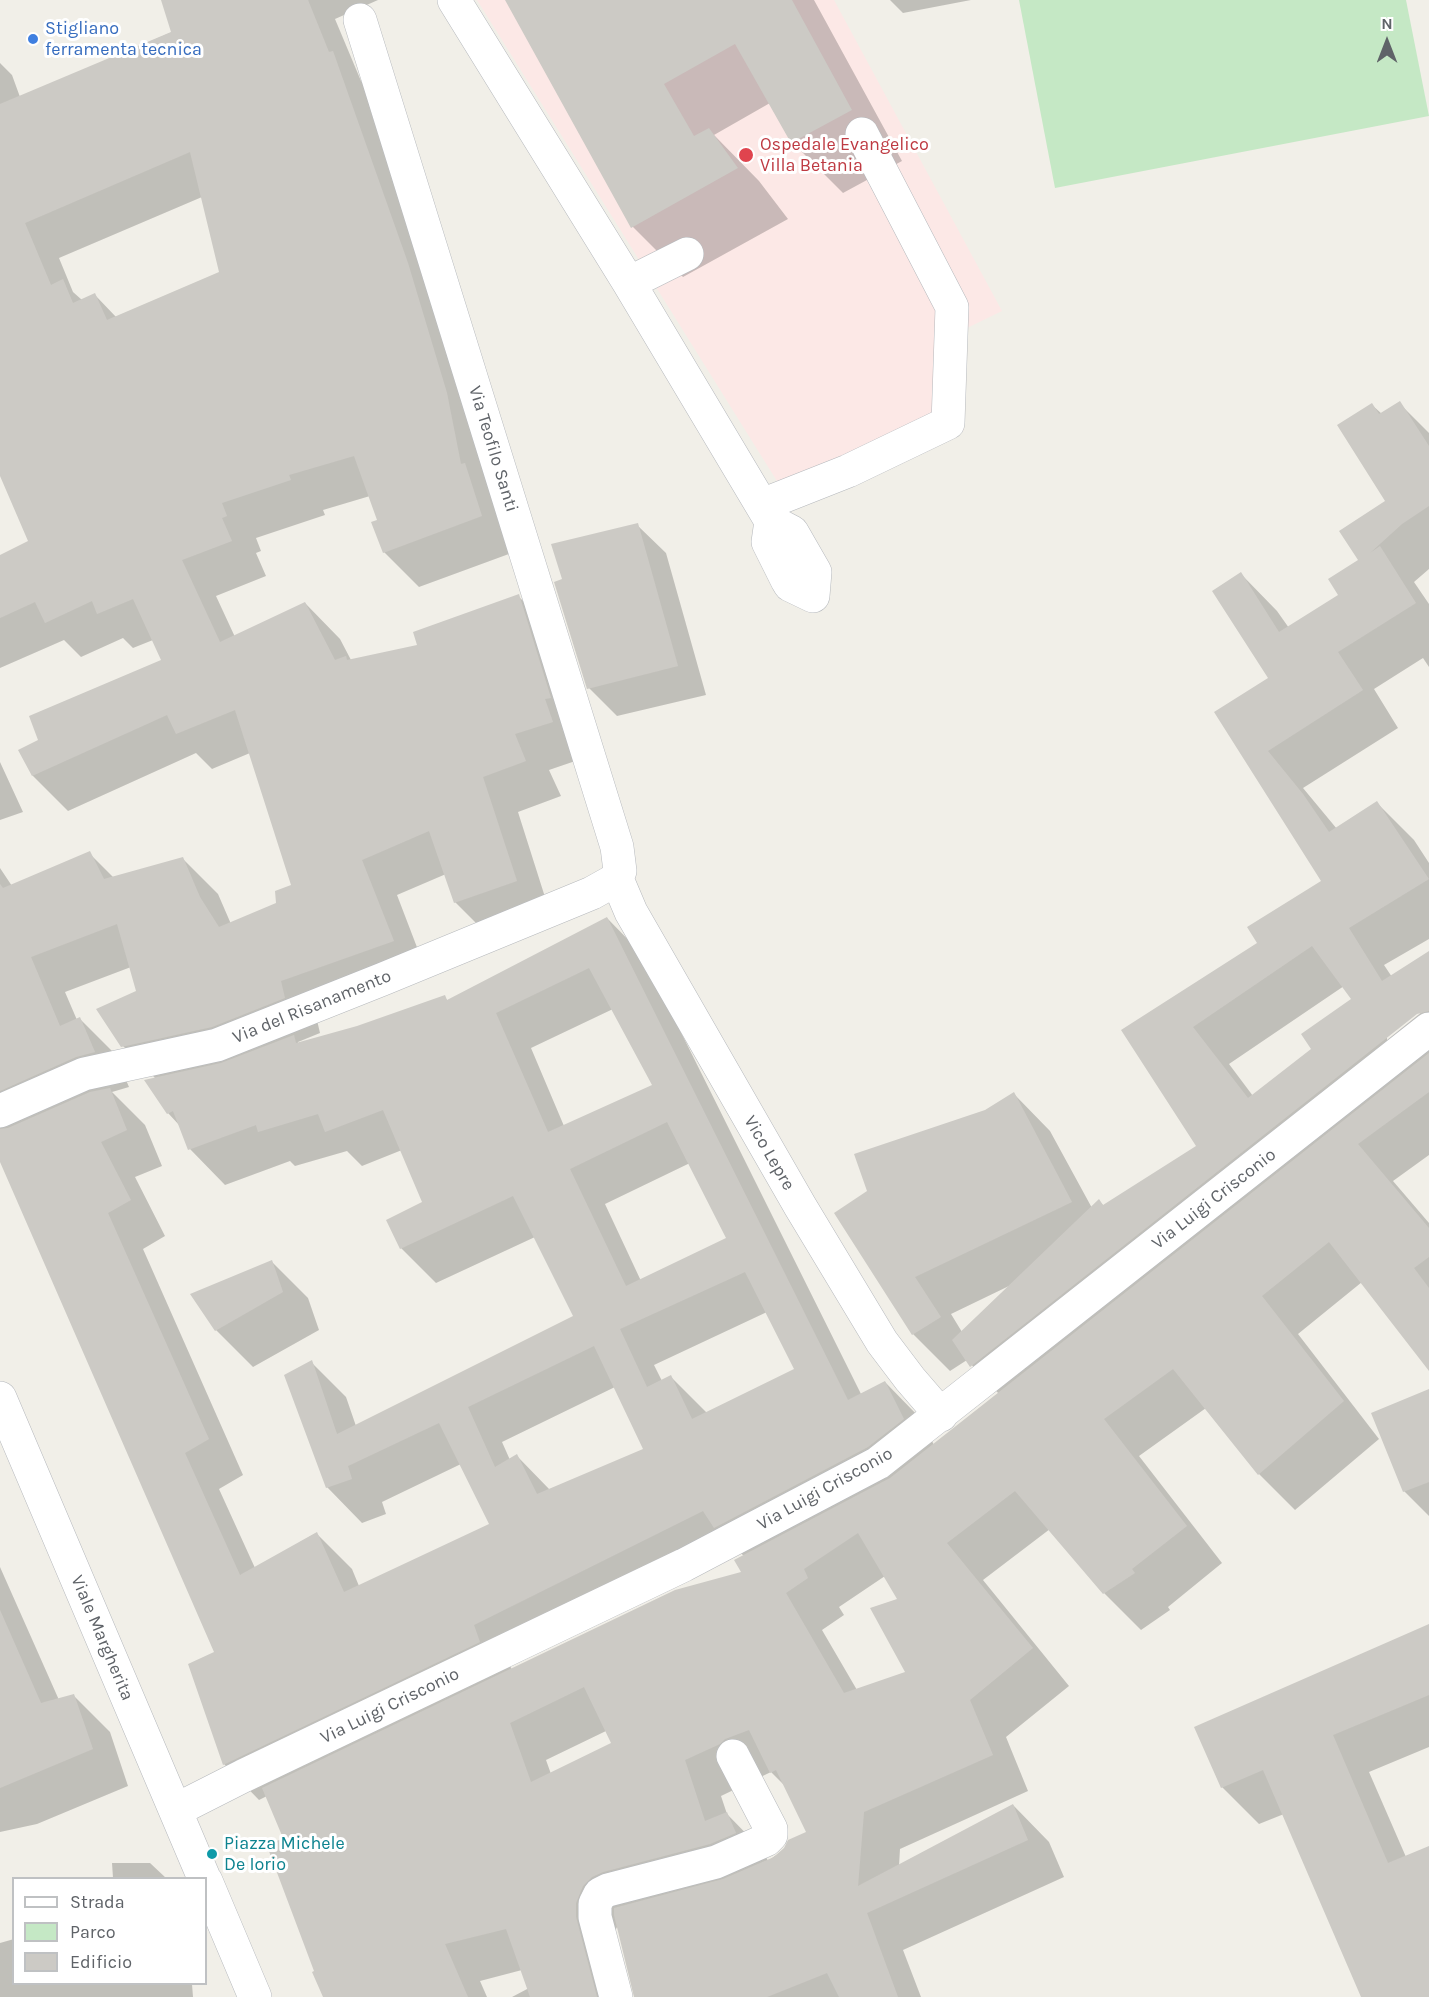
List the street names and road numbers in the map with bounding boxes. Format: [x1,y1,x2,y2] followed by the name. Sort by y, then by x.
[464,383,522,515] street label: Via Teofilo Santi
[230,965,394,1049] street label: Via del Risanamento
[739,1112,799,1194] street label: Vico Lepre
[1148,1144,1280,1254] street label: Via Luigi Crisconio
[753,1443,897,1535] street label: Via Luigi Crisconio
[66,1572,138,1704] street label: Viale Margherita
[317,1663,463,1749] street label: Via Luigi Crisconio

